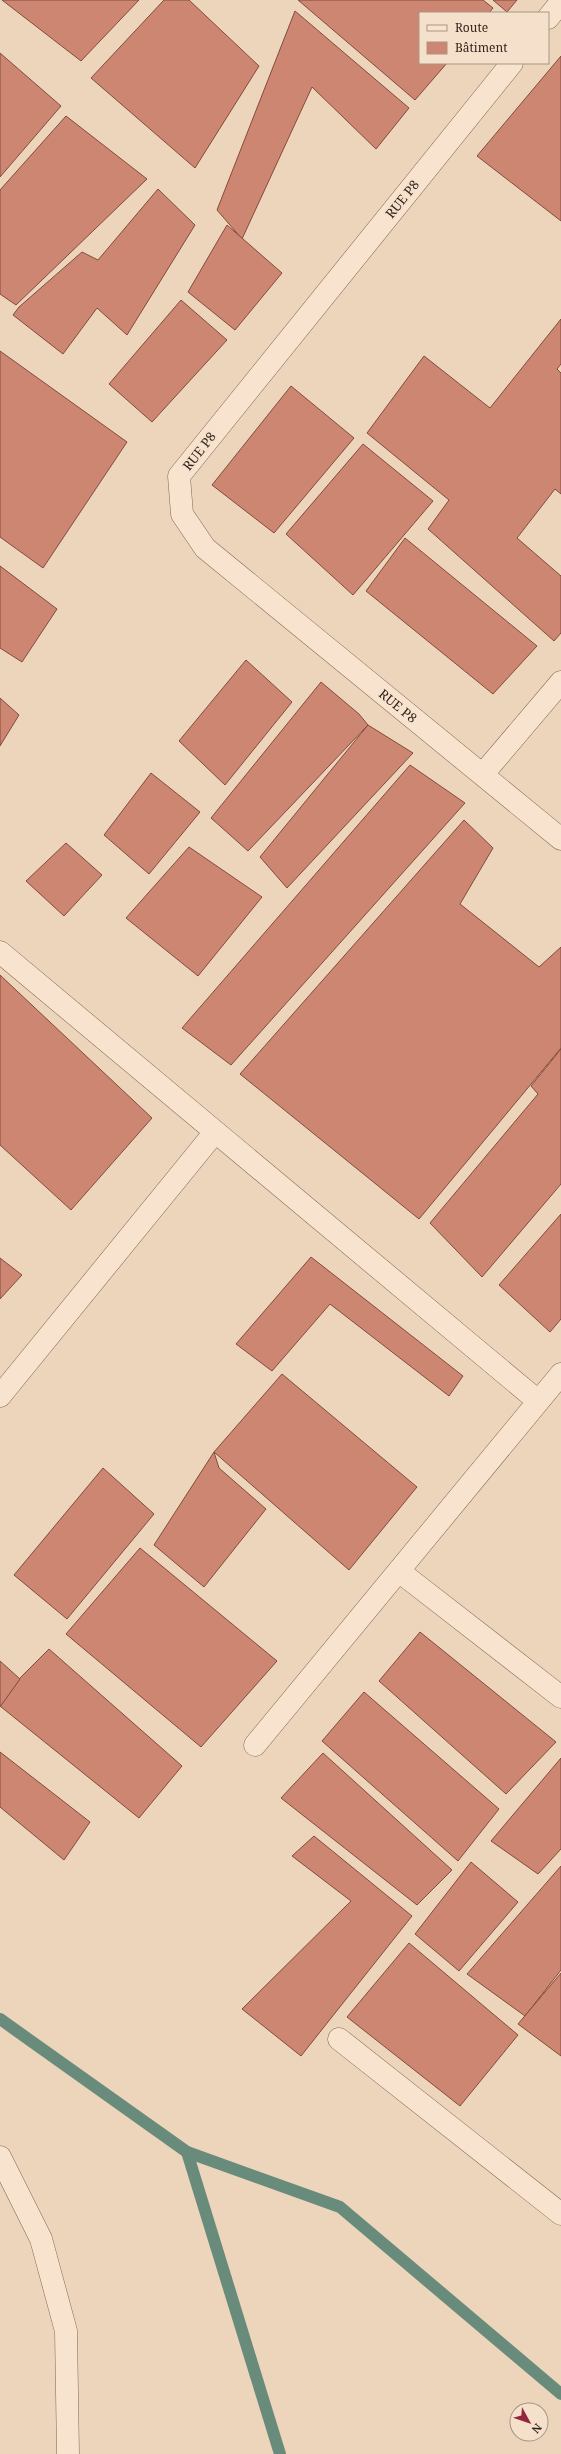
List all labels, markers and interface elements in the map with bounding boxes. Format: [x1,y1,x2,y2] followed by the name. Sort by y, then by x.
[419,12,549,64] legend
[455,19,488,36] text: Route
[455,39,507,56] text: Bâtiment
[381,176,423,222] street label: RUE P8
[178,428,220,474] street label: RUE P8
[375,685,421,727] street label: RUE P8
[509,2402,549,2442] north arrow
[528,2421,546,2437] text: N

